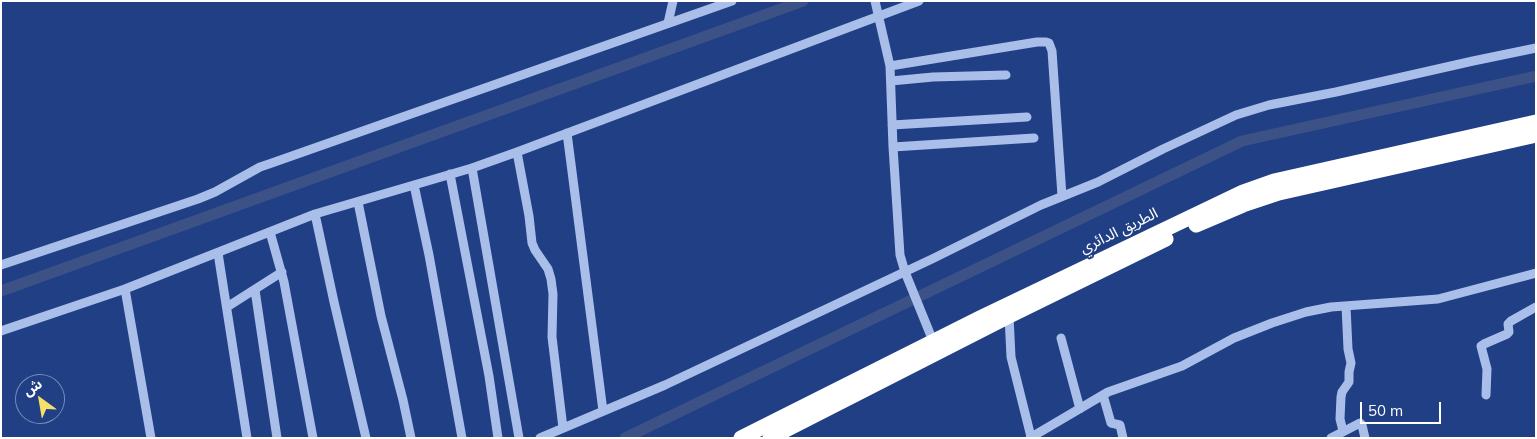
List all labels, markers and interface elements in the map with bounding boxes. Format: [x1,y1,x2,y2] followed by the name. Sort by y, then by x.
[1077,204,1161,258] street label: الطريق الدائري
[15,374,65,424] north arrow
[20,374,45,400] text: ش
[1362,392,1443,424] scale bar
[1368,401,1403,420] text: 50 m

